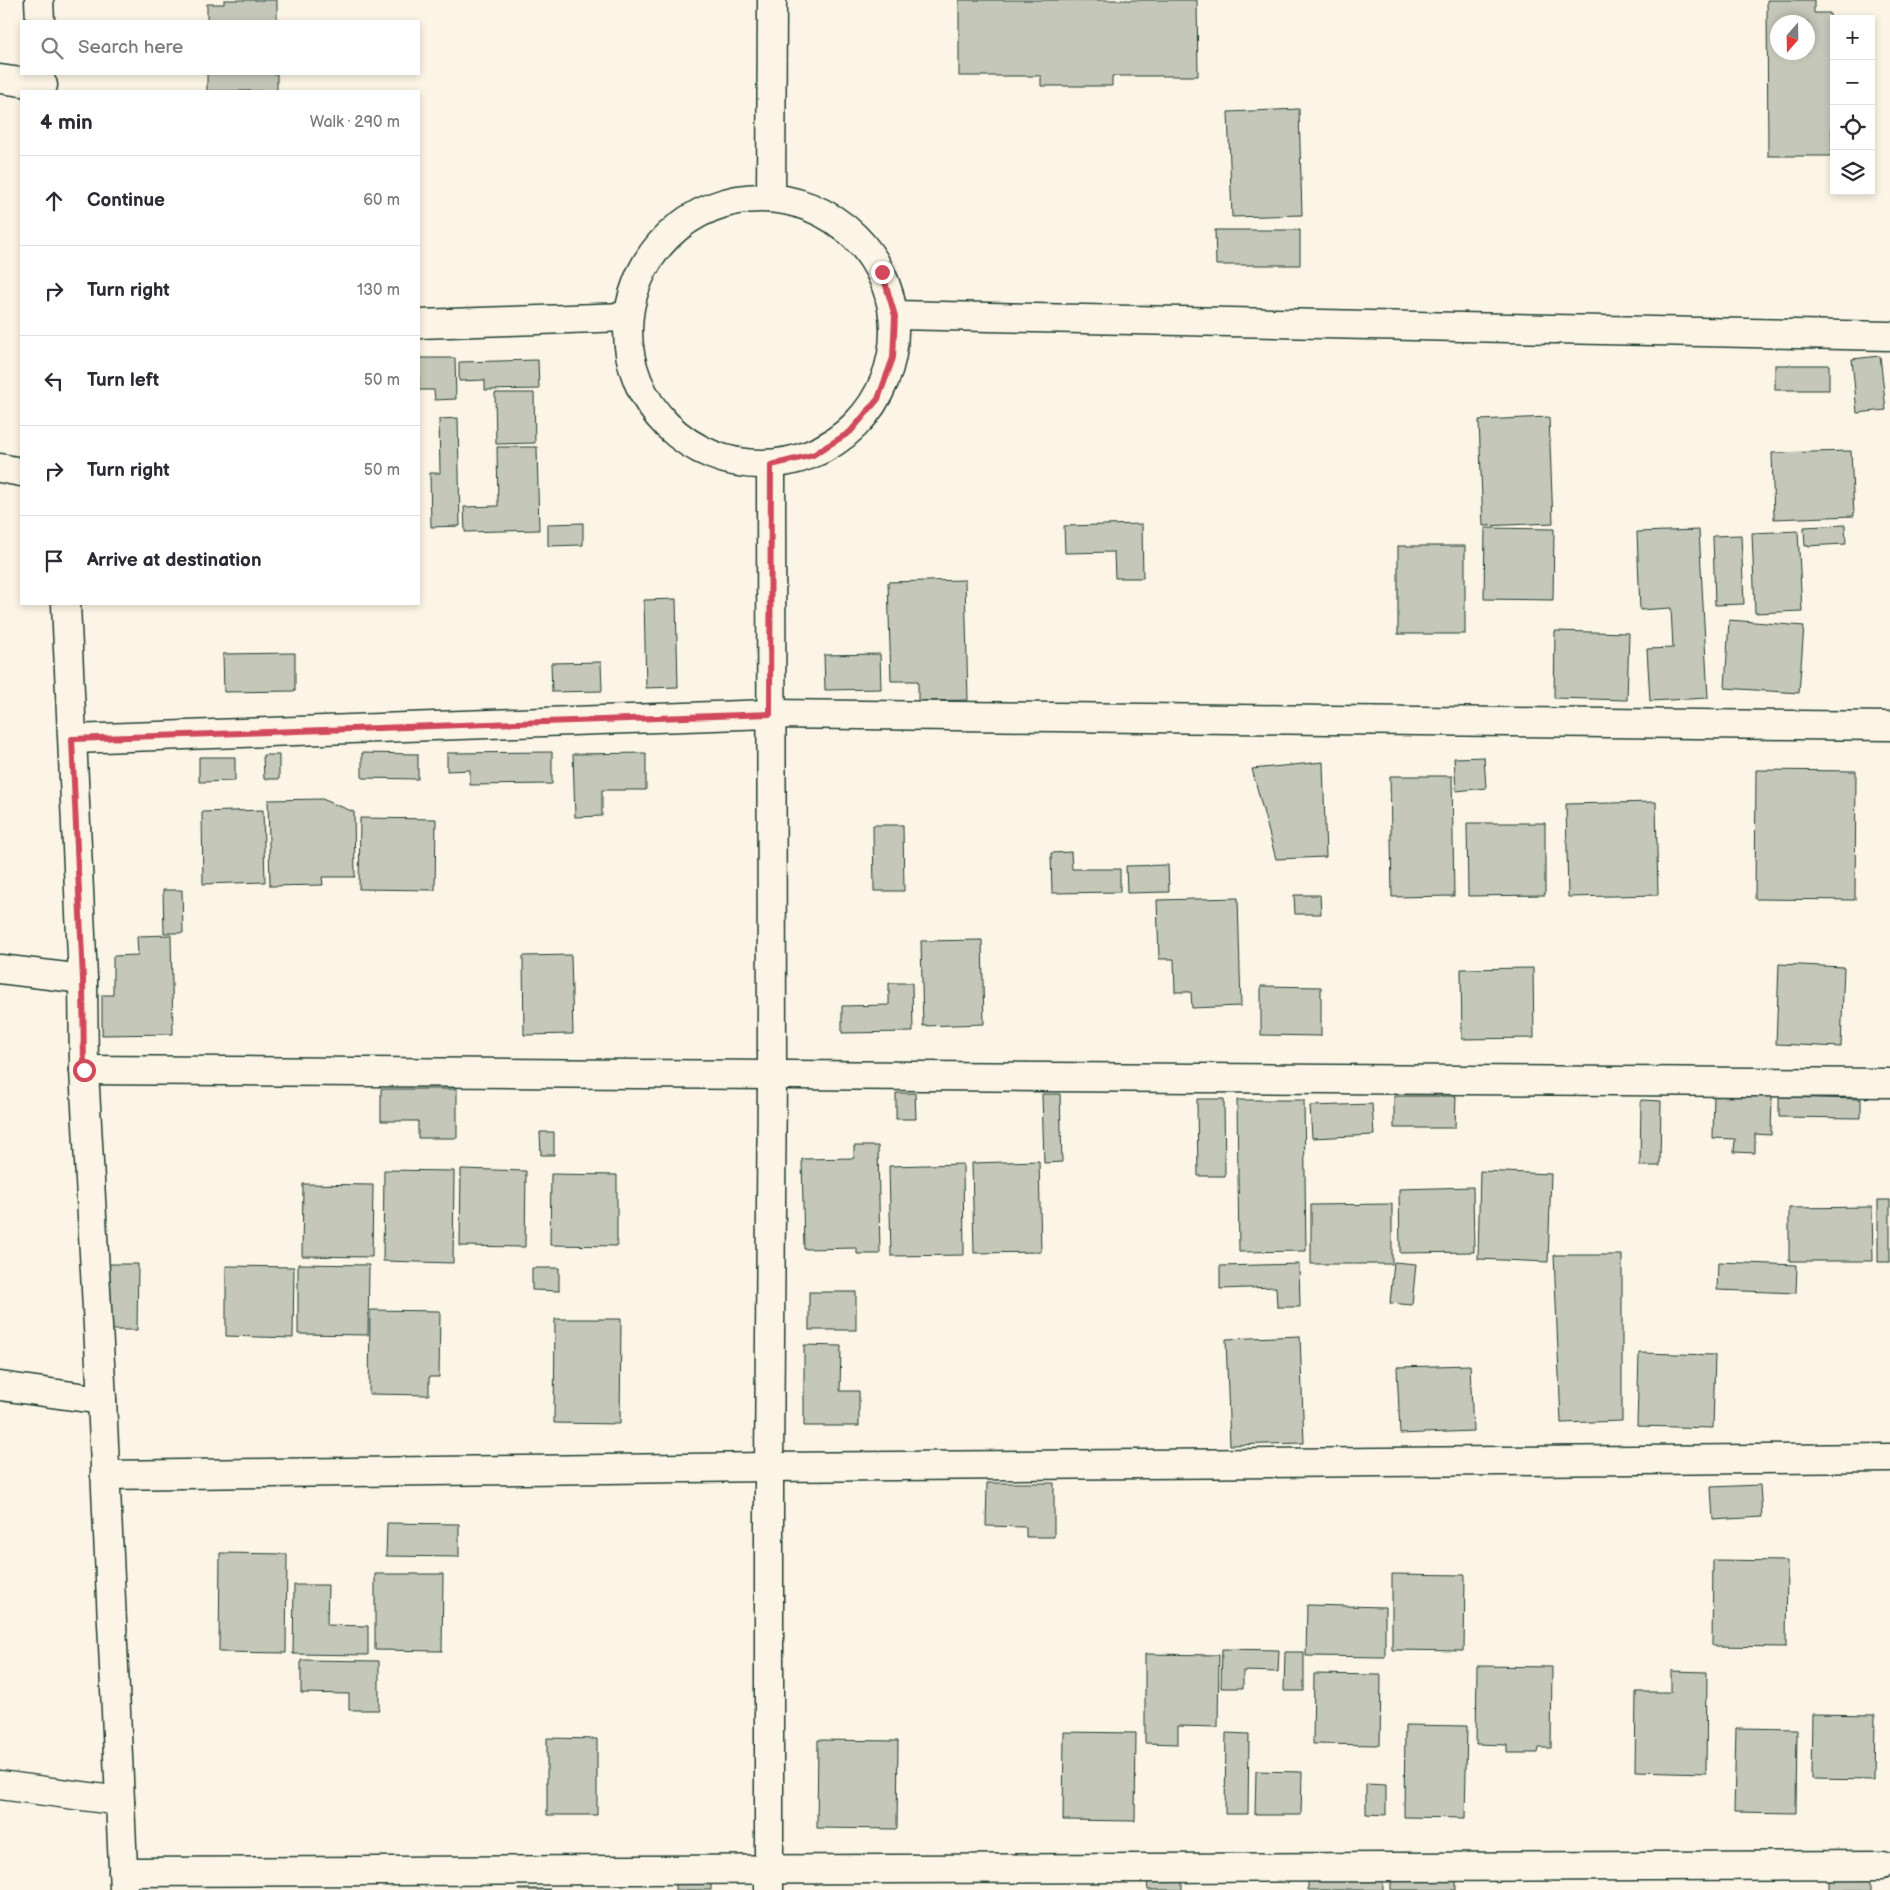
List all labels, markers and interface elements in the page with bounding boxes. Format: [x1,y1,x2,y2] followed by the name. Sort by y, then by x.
[1770,15,1815,60] north arrow
[1830,15,1875,195] map controls
[1830,15,1875,60] button: +
[20,20,420,75] search box
[38,34,66,62] icon: search
[78,36,183,59] text: Search here
[1830,60,1875,105] button: −
[1830,105,1875,150] button: locate
[40,110,93,135] text: 4 min
[310,113,400,132] text: Walk · 290 m
[1830,150,1875,195] button: layers
[40,187,68,215] icon: ahead
[87,189,165,212] text: Continue
[363,191,400,210] text: 60 m
[871,261,894,284] route end
[40,277,68,305] icon: right
[87,279,170,302] text: Turn right
[357,281,400,300] text: 130 m
[40,367,68,395] icon: left
[87,369,159,392] text: Turn left
[364,371,400,390] text: 50 m
[40,457,68,485] icon: right
[87,459,170,482] text: Turn right
[364,461,400,480] text: 50 m
[40,547,68,575] icon: arrive
[87,549,262,572] text: Arrive at destination
[73,1059,96,1082] route start

